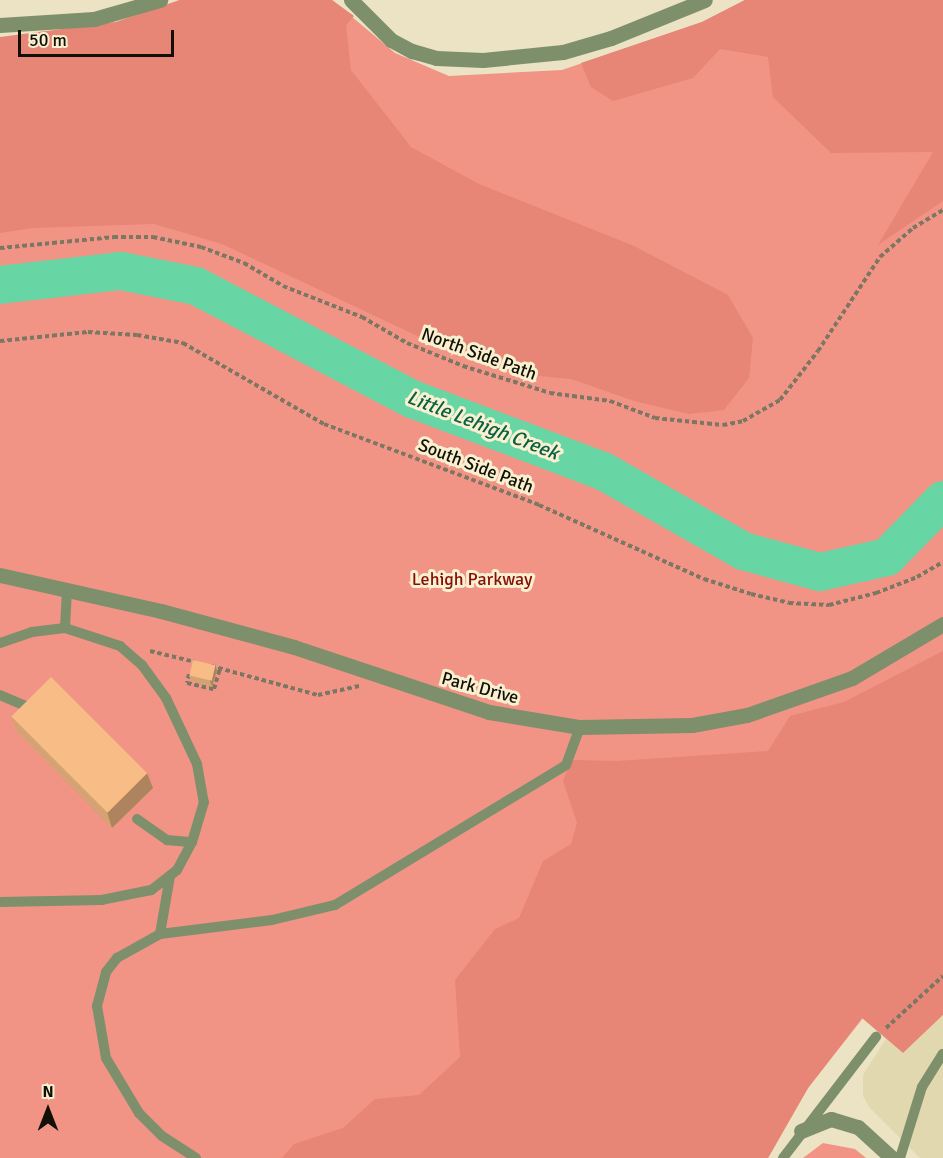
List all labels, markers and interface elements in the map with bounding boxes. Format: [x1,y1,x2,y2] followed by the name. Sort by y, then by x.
[21,18,177,56] scale bar
[29,29,67,51] text: 50 m
[419,323,539,385] street label: North Side Path
[404,385,562,465] water label: Little Lehigh Creek
[415,434,537,498] street label: South Side Path
[412,568,532,590] park label: Lehigh Parkway
[439,667,521,709] street label: Park Drive
[18,1080,78,1140] north arrow
[42,1082,54,1102] text: N

